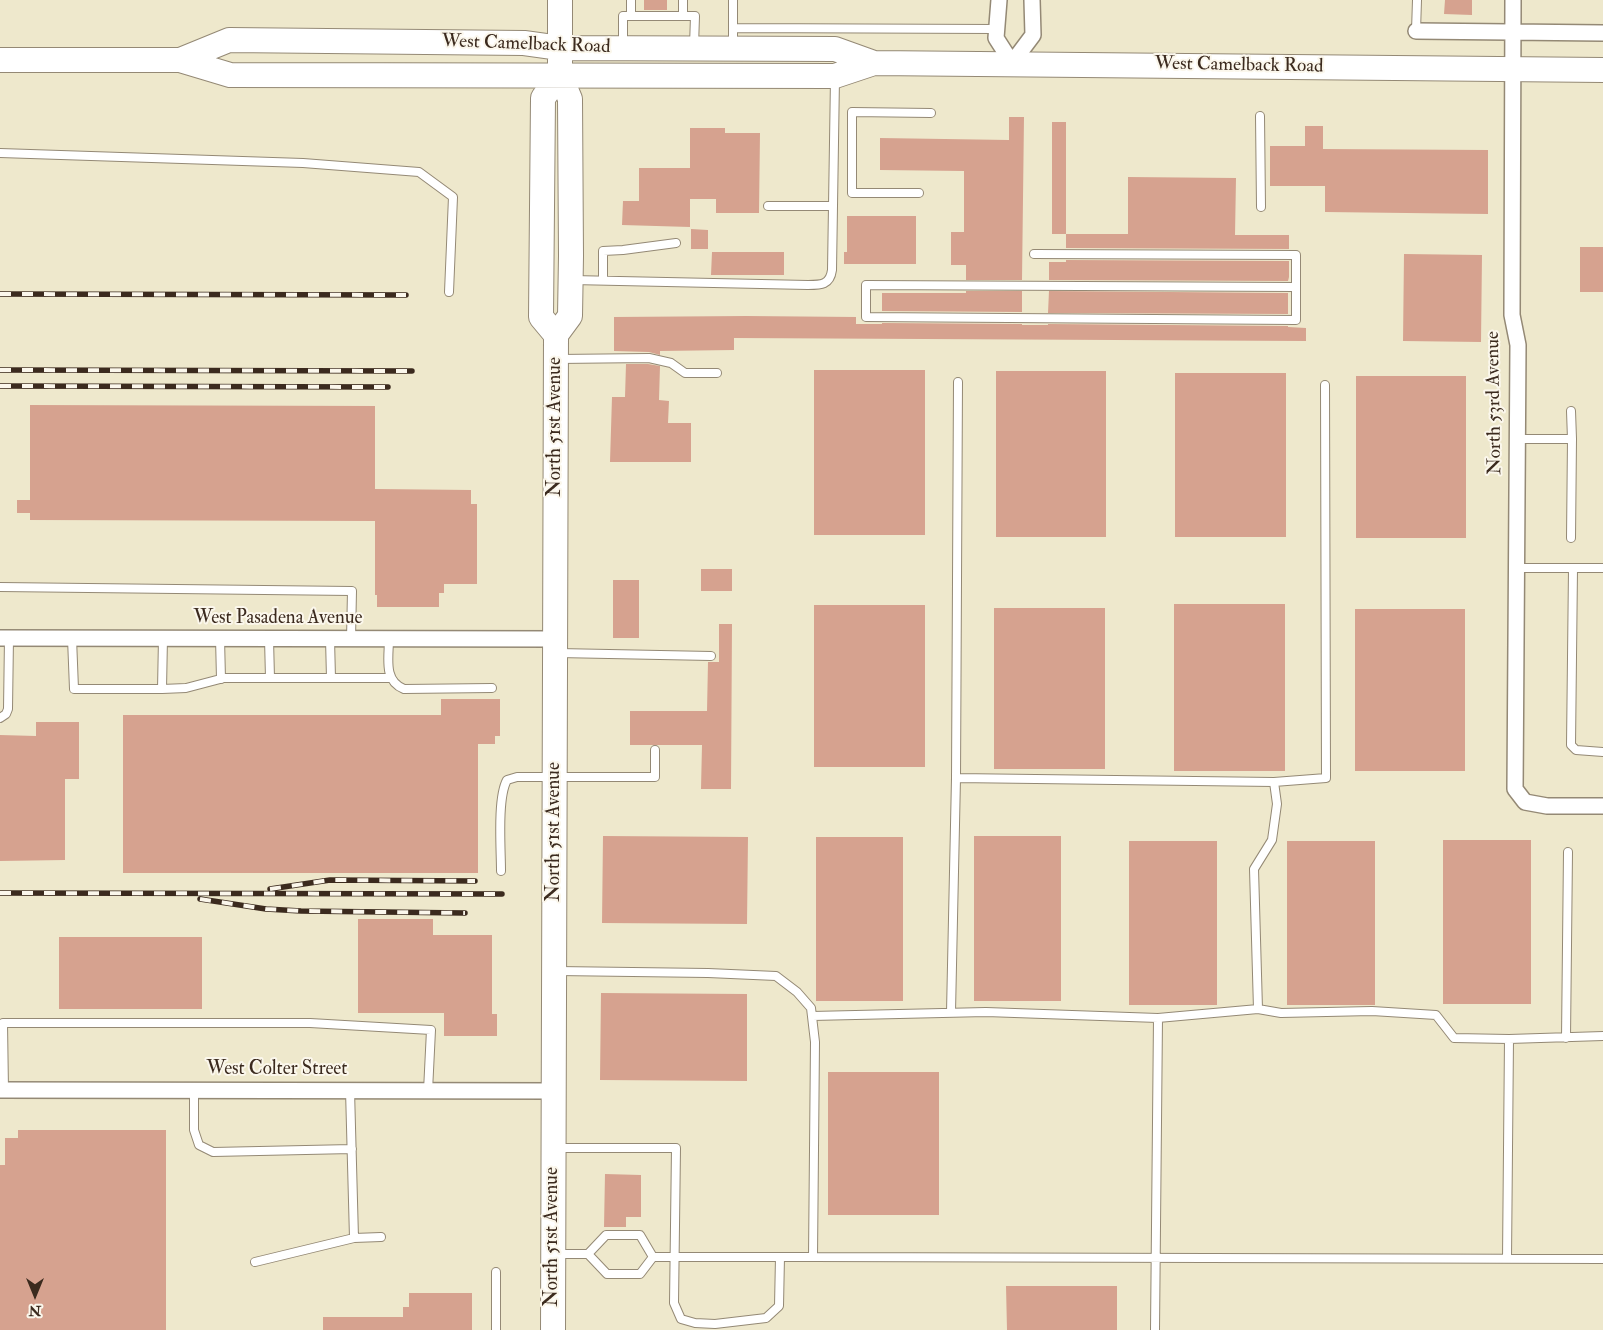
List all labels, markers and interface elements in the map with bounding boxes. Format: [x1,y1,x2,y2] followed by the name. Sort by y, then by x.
[441,31,611,59] street label: West Camelback Road
[1154,53,1324,79] street label: West Camelback Road
[1482,331,1508,475] street label: North 53rd Avenue
[545,357,567,497] street label: North 51st Avenue
[194,608,362,630] street label: West Pasadena Avenue
[544,762,566,902] street label: North 51st Avenue
[207,1059,347,1081] street label: West Colter Street
[542,1167,564,1307] street label: North 51st Avenue
[10,1270,60,1320] north arrow
[29,1302,41,1319] text: N

